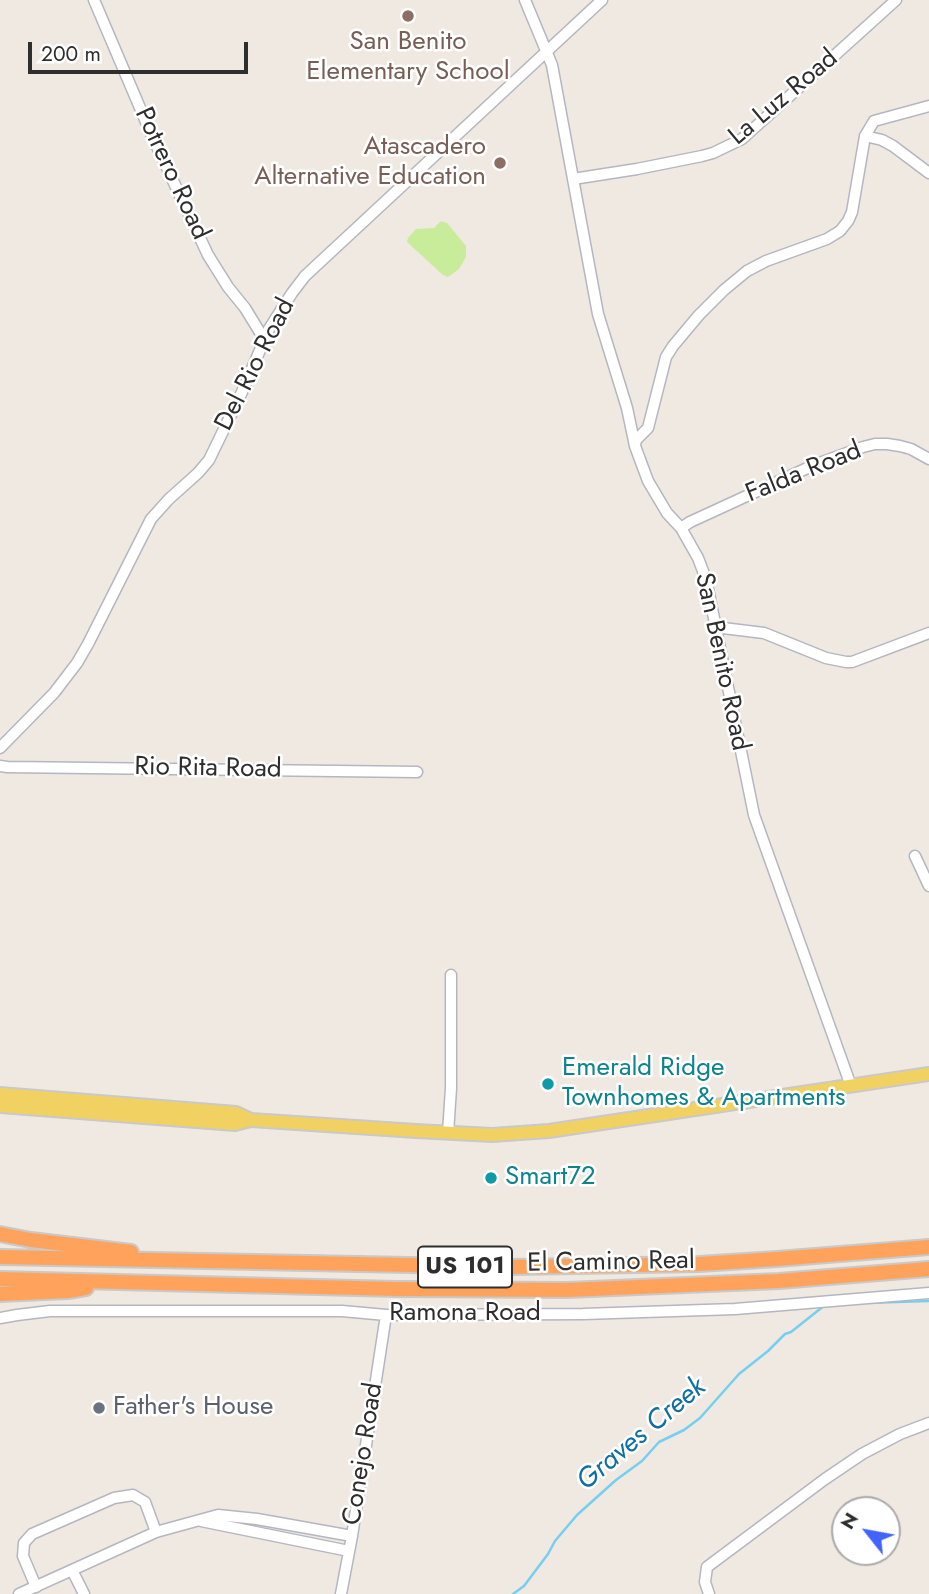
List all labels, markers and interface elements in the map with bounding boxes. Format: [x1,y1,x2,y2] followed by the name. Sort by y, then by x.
[400,8,416,24] marker: San Benito Elementary School
[306,27,510,88] place label: San Benito Elementary School
[32,28,252,72] scale bar
[41,39,101,69] text: 200 m
[723,43,845,153] street label: La Luz Road
[127,103,215,245] street label: Potrero Road
[254,132,486,194] place label: Atascadero Alternative Education
[492,155,508,171] marker: Atascadero Alternative Education
[209,294,303,436] street label: Del Rio Road
[742,436,866,510] street label: Falda Road
[687,570,755,754] street label: San Benito Road
[134,752,282,786] street label: Rio Rita Road
[562,1053,845,1114] place label: Emerald Ridge Townhomes & Apartments
[540,1076,556,1092] marker: Emerald Ridge Townhomes & Apartments
[505,1162,596,1194] place label: Smart72
[483,1170,499,1186] marker: Smart72
[418,1246,512,1288] road number: US 101
[527,1246,695,1280] street label: El Camino Real
[389,1298,541,1330] street label: Ramona Road
[571,1371,713,1499] water label: Graves Creek
[337,1381,391,1527] street label: Conejo Road
[113,1392,273,1424] place label: Father's House
[91,1400,107,1416] marker: Father's House
[831,1496,901,1566] north arrow
[834,1508,865,1534] text: N

